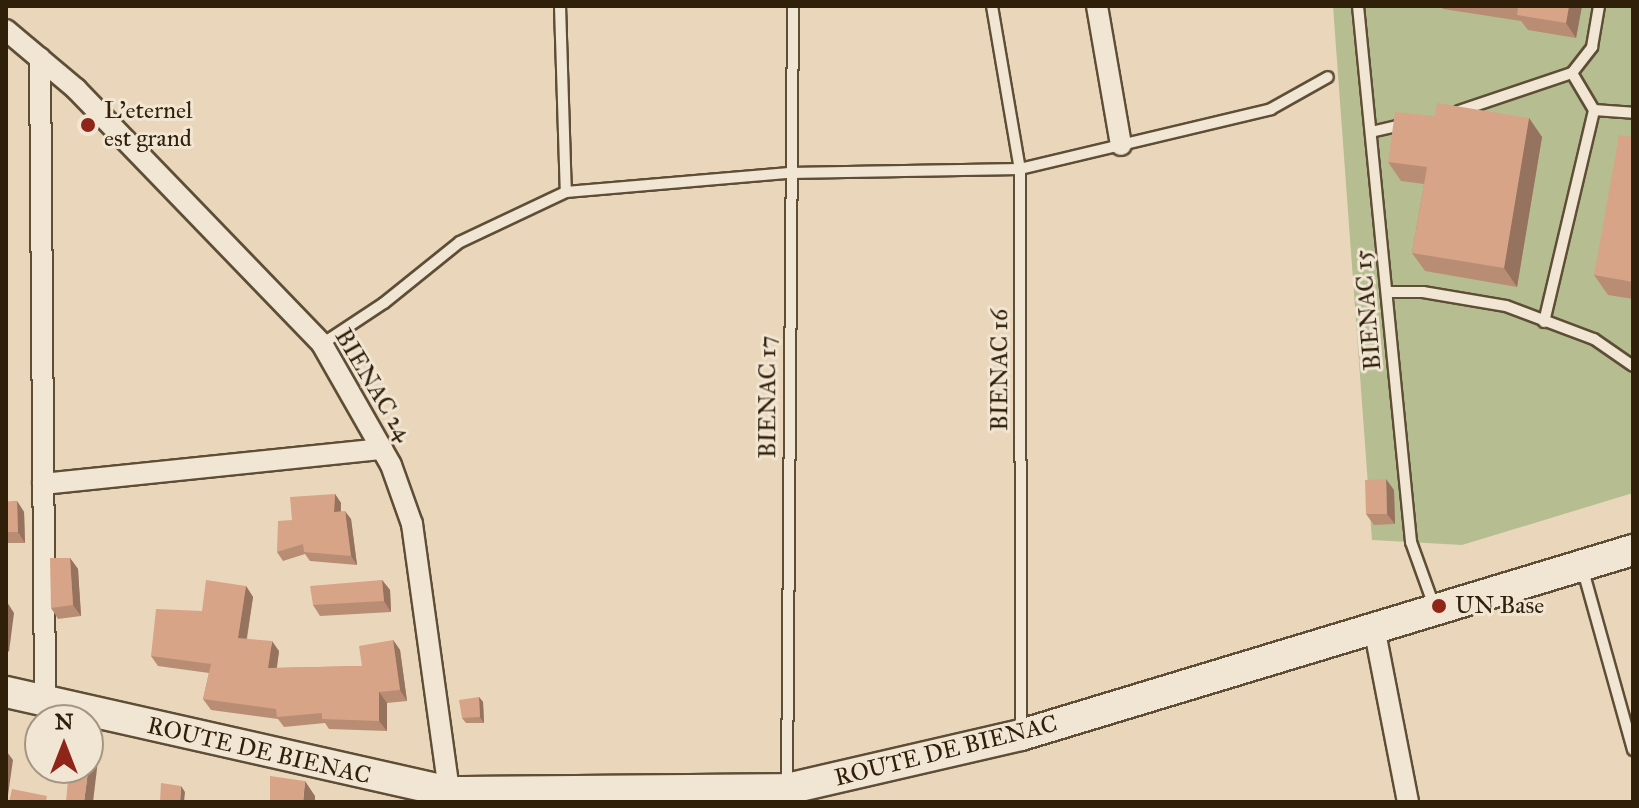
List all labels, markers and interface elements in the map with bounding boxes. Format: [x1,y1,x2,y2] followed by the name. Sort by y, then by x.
[104,97,192,153] place label: L'eternel est grand
[79,116,97,134] marker: L'eternel est grand
[1348,248,1388,372] street label: BIENAC 15
[986,309,1014,431] street label: BIENAC 16
[328,324,418,446] street label: BIENAC 24
[754,336,782,458] street label: BIENAC 17
[1455,592,1544,620] place label: UN Base
[1430,597,1448,615] marker: UN Base
[24,704,104,784] north arrow
[55,708,73,735] text: N
[832,709,1060,793] street label: ROUTE DE BIENAC
[144,711,374,791] street label: ROUTE DE BIENAC

